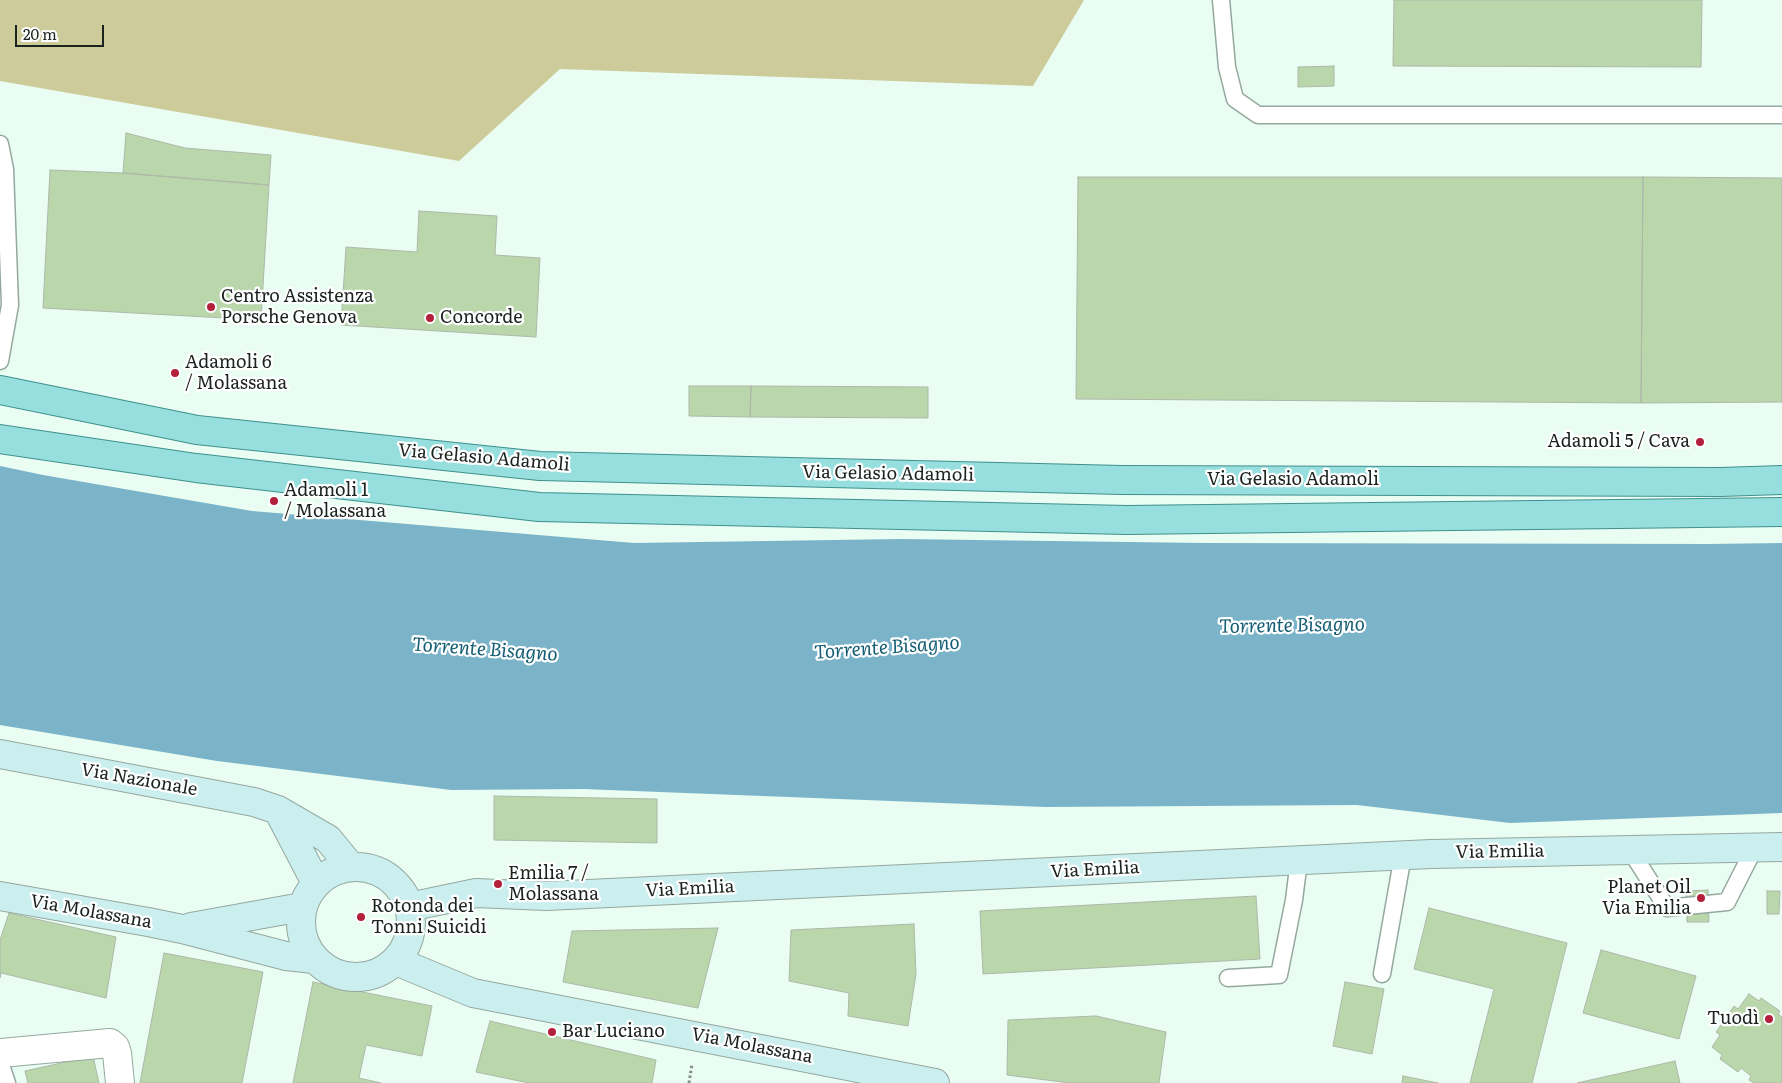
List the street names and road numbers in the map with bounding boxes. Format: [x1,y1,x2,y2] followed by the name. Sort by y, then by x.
[397,440,571,476] street label: Via Gelasio Adamoli
[802,462,974,486] street label: Via Gelasio Adamoli
[1207,469,1379,491] street label: Via Gelasio Adamoli
[79,759,199,801] street label: Via Nazionale
[1455,840,1545,864] street label: Via Emilia
[1050,857,1140,883] street label: Via Emilia
[645,876,735,902] street label: Via Emilia
[28,891,154,933] street label: Via Molassana
[689,1024,815,1068] street label: Via Molassana

